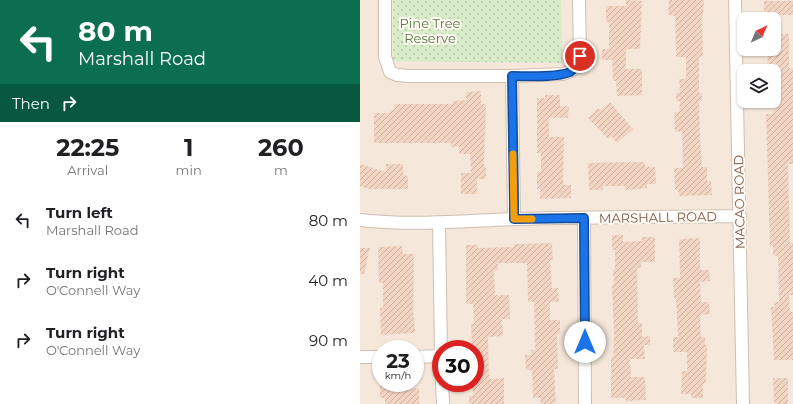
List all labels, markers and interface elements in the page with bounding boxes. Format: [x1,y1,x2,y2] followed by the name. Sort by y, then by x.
[737,12,781,56] north arrow
[737,12,781,108] map controls
[78,14,153,48] text: 80 m
[400,15,461,46] park label: Pine Tree Reserve
[12,16,64,68] icon: left
[563,39,597,73] pin
[569,45,591,67] icon: arrive
[78,48,206,70] text: Marshall Road
[737,64,781,108] button: layers
[58,92,80,114] icon: right
[12,94,50,113] text: Then
[56,133,119,162] text: 22:25
[184,133,193,162] text: 1
[258,133,304,162] text: 260
[730,154,748,249] street label: MACAO ROAD
[67,162,108,178] text: Arrival
[176,162,202,178] text: min
[274,162,288,178] text: m
[46,203,113,222] text: Turn left
[599,208,717,226] street label: MARSHALL ROAD
[12,209,34,231] icon: left
[309,211,348,230] text: 80 m
[46,222,138,238] text: Marshall Road
[46,263,125,282] text: Turn right
[12,269,34,291] icon: right
[308,271,348,290] text: 40 m
[46,282,140,298] text: O'Connell Way
[564,321,606,363] position arrow
[46,323,125,342] text: Turn right
[12,329,34,351] icon: right
[309,331,348,350] text: 90 m
[432,340,484,392] speed limit sign: 30
[46,342,140,358] text: O'Connell Way
[386,349,410,373] text: 23
[385,369,411,382] text: km/h

